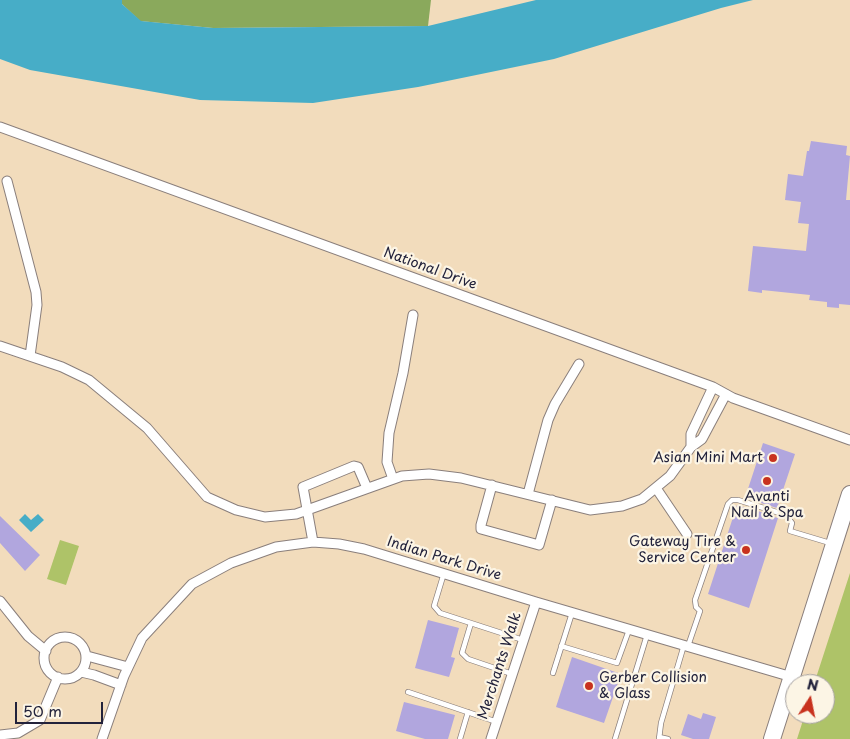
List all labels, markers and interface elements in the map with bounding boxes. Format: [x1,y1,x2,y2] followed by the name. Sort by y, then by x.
[381,244,479,294] street label: National Drive
[653,450,763,466] place label: Asian Mini Mart
[767,452,779,464] marker: Asian Mini Mart
[761,475,773,487] marker: Avanti Nail & Spa
[731,489,803,522] place label: Avanti Nail & Spa
[385,534,503,584] street label: Indian Park Drive
[629,534,736,566] place label: Gateway Tire & Service Center
[740,544,752,556] marker: Gateway Tire & Service Center
[475,610,525,722] street label: Merchants Walk
[599,670,707,702] place label: Gerber Collision & Glass
[805,673,820,696] text: N
[785,674,835,724] north arrow
[583,680,595,692] marker: Gerber Collision & Glass
[18,692,105,724] scale bar
[23,699,62,722] text: 50 m

